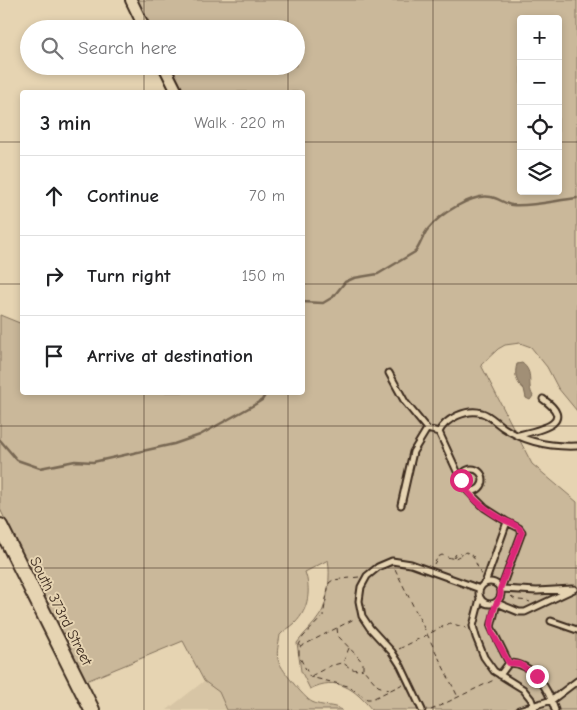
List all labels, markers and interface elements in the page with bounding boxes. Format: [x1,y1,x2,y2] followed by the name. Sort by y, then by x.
[517,15,562,195] map controls
[517,15,562,60] button: +
[20,20,305,75] search box
[38,34,66,62] icon: search
[78,37,177,59] text: Search here
[517,60,562,105] button: −
[517,105,562,150] button: locate
[40,111,91,135] text: 3 min
[194,114,285,132] text: Walk · 220 m
[517,150,562,195] button: layers
[40,182,68,210] icon: ahead
[87,185,159,207] text: Continue
[249,187,285,205] text: 70 m
[40,262,68,290] icon: right
[87,265,171,287] text: Turn right
[242,267,285,285] text: 150 m
[40,342,68,370] icon: arrive
[87,345,253,367] text: Arrive at destination
[450,469,473,492] route start
[26,554,96,669] street label: South 373rd Street
[526,665,549,688] route end

